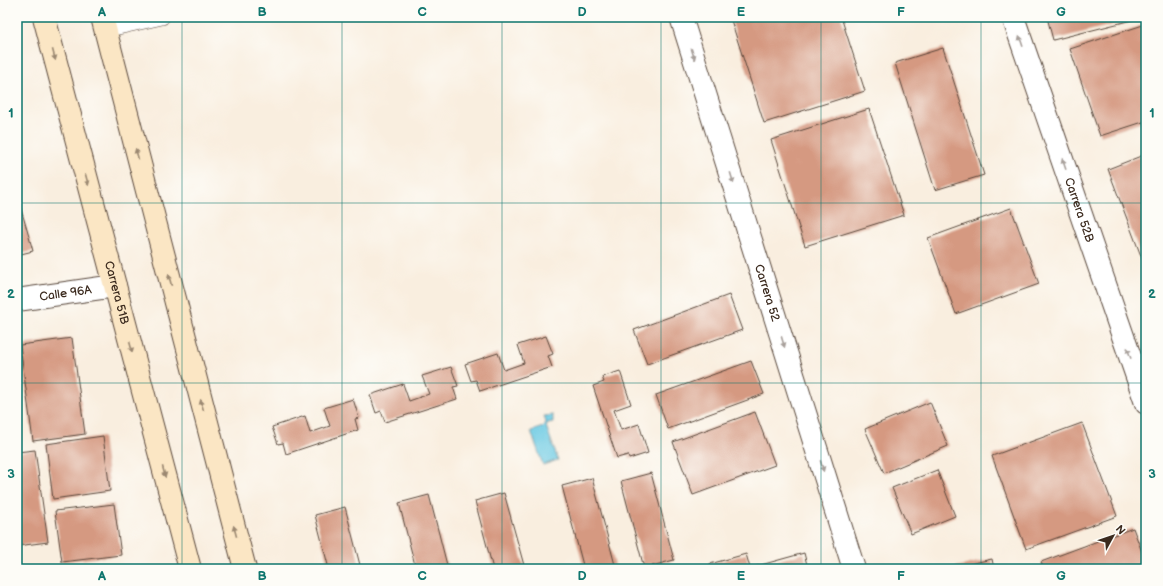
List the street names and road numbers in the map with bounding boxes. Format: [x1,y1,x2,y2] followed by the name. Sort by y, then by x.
[1061,176,1097,244] street label: Carrera 52B
[101,259,132,326] street label: Carrera 51B
[751,263,783,323] street label: Carrera 52
[38,282,93,305] street label: Calle 96A

